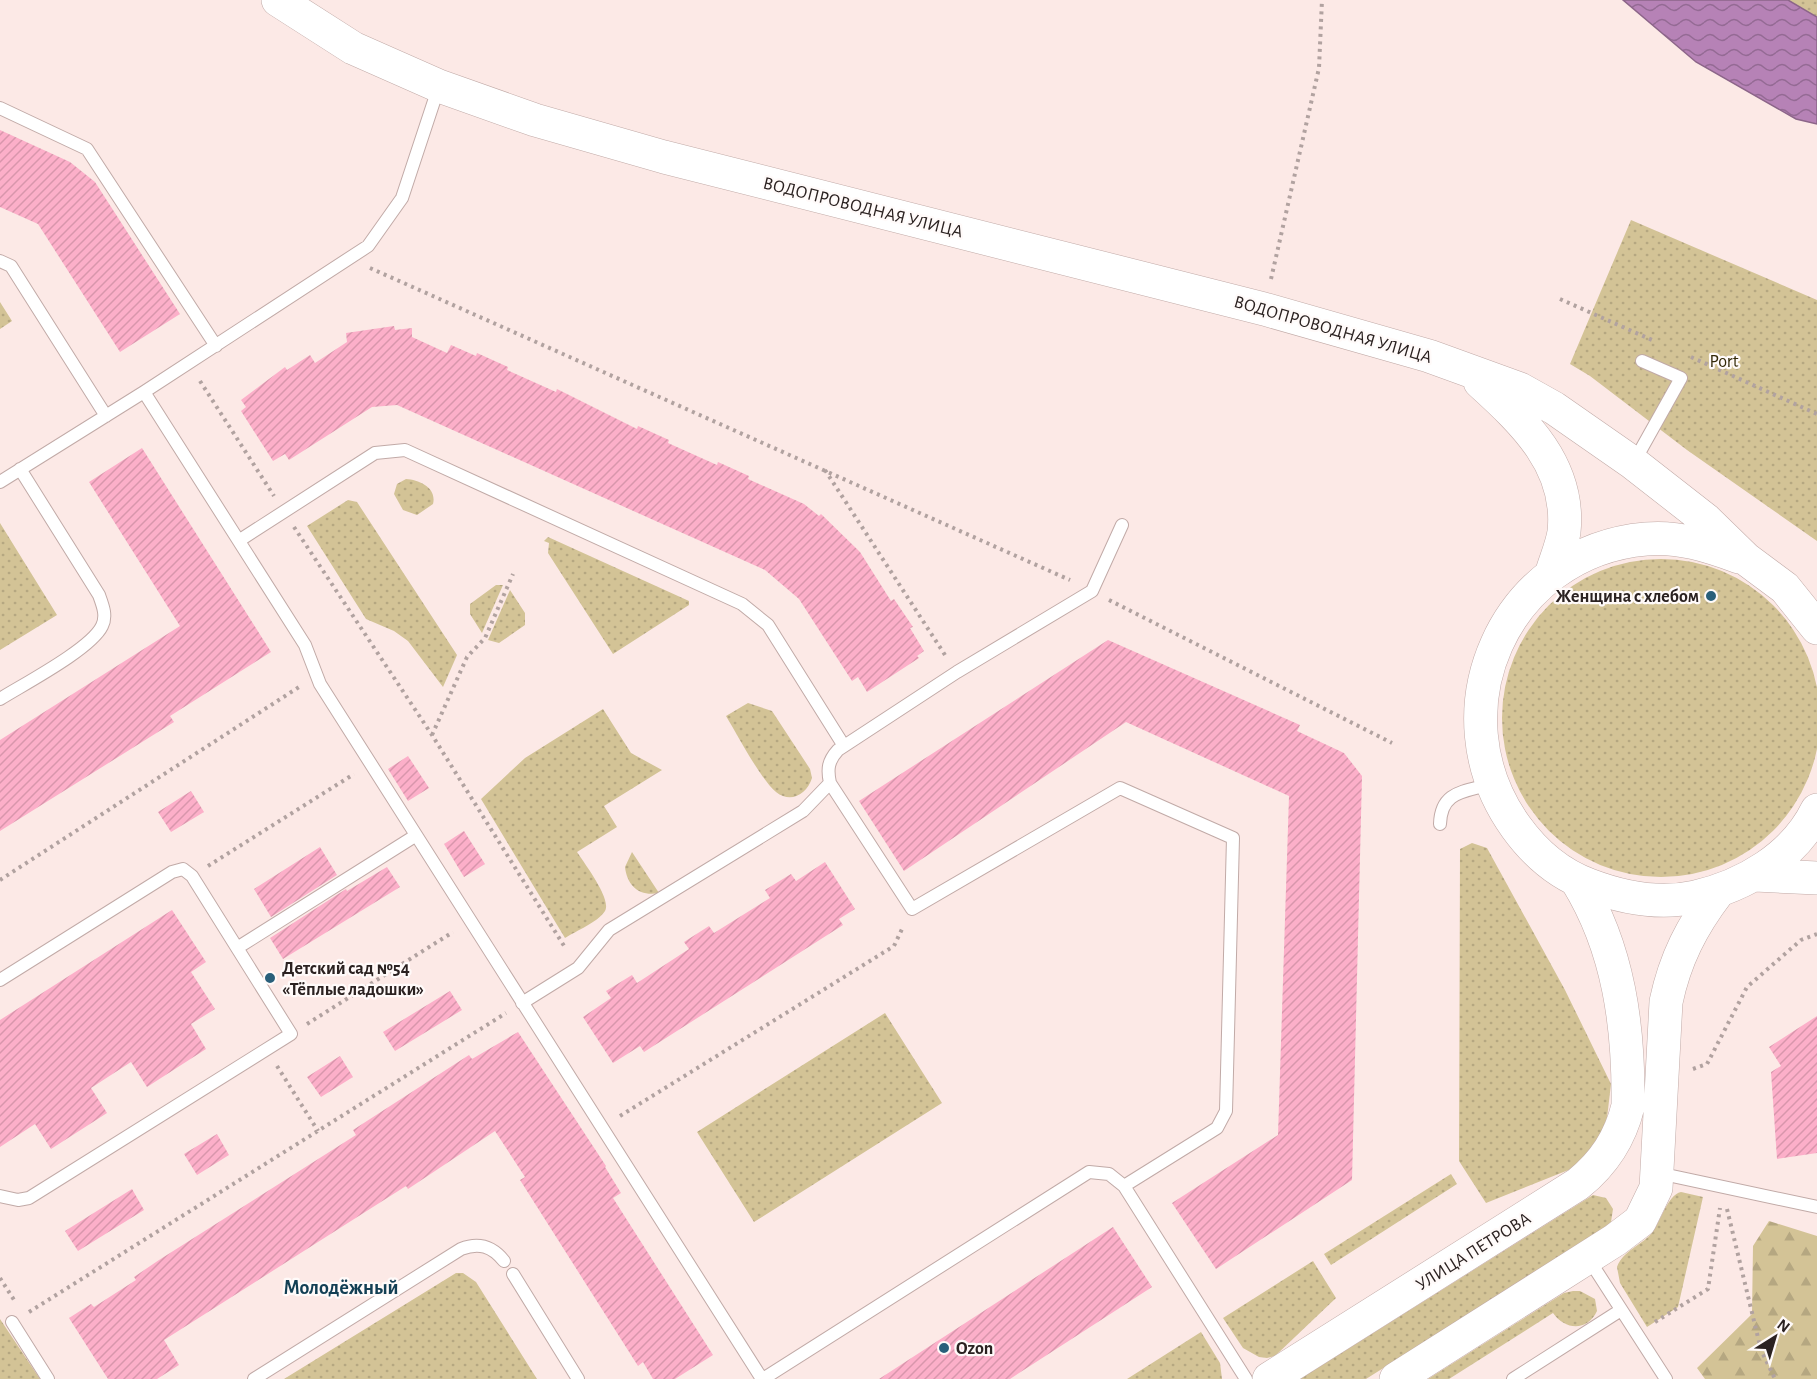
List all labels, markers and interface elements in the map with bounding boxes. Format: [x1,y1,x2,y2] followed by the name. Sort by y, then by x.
[761,174,965,242] street label: ВОДОПРОВОДНАЯ УЛИЦА
[1232,293,1434,367] street label: ВОДОПРОВОДНАЯ УЛИЦА
[1710,353,1739,371] park label: Port
[1556,588,1699,606] place label: Женщина с хлебом
[1704,589,1718,603] marker: Женщина с хлебом
[282,960,424,999] place label: Детский сад №54 «Тёплые ладошки»
[263,971,277,985] marker: Детский сад №54 «Тёплые ладошки»
[1413,1209,1534,1294] street label: УЛИЦА ПЕТРОВА
[283,1278,399,1298] district label: Молодёжный
[1745,1307,1805,1367] north arrow
[1774,1316,1793,1336] text: N
[956,1340,993,1358] place label: Ozon
[937,1341,951,1355] marker: Ozon

